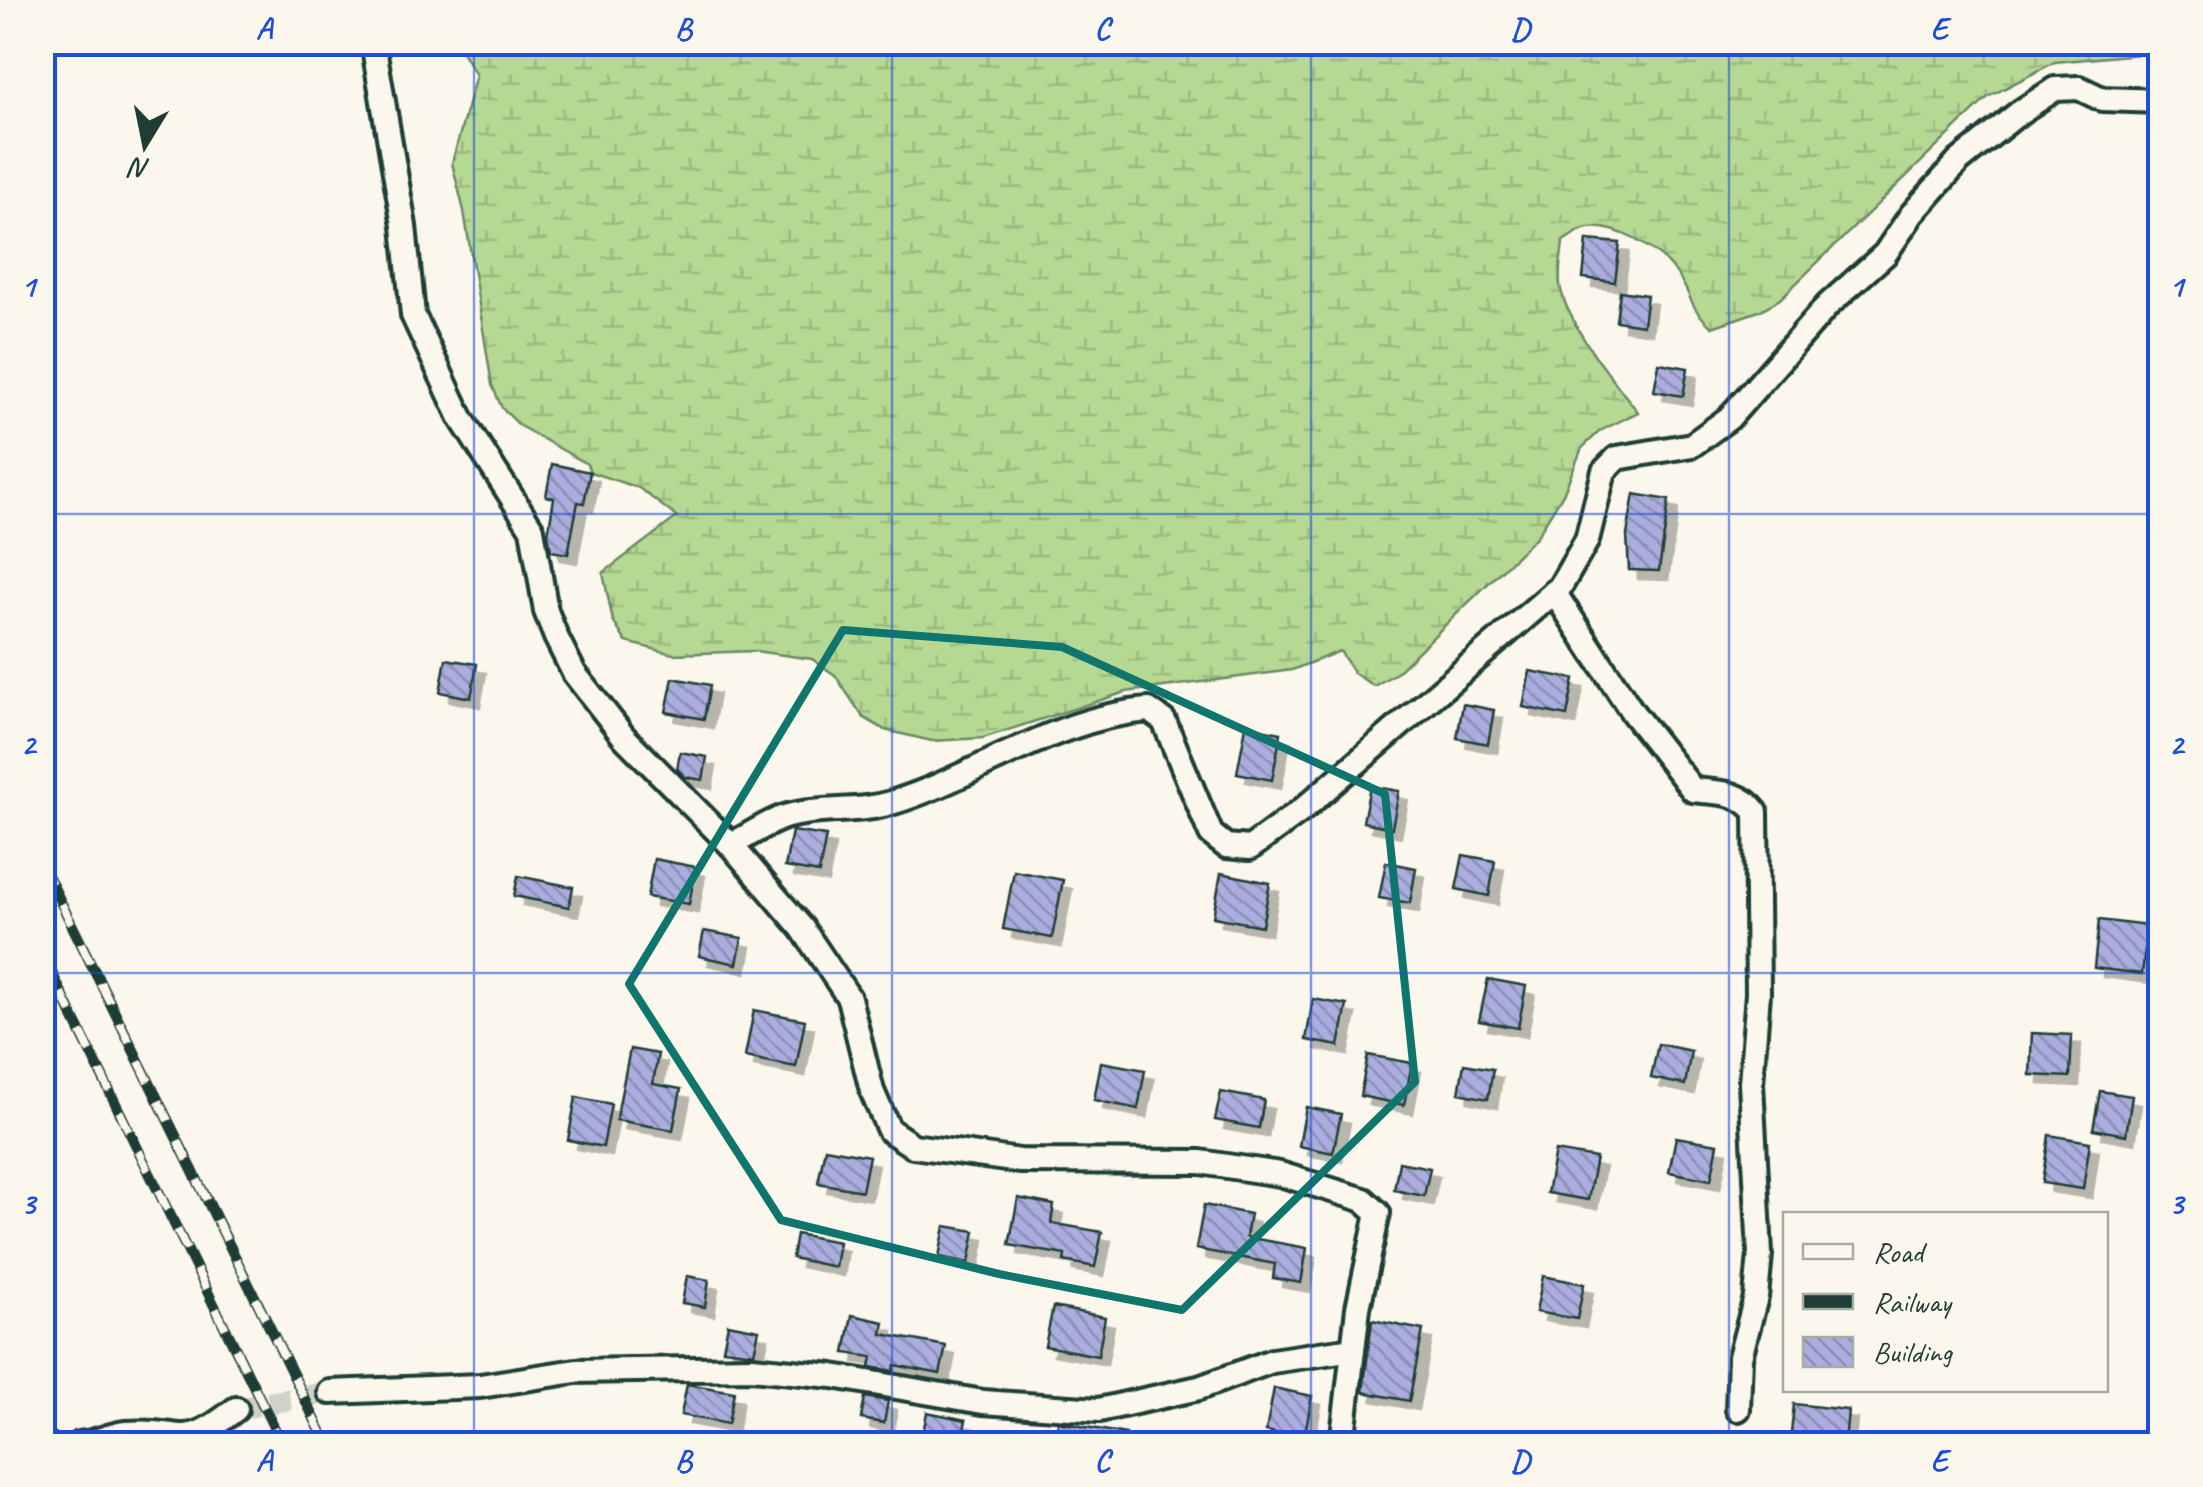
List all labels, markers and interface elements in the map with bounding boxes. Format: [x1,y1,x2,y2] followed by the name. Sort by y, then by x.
[256,8,275,49] text: A
[675,8,694,49] text: B
[1094,8,1114,49] text: C
[1511,8,1533,49] text: D
[1930,8,1952,49] text: E
[95,95,195,195] north arrow
[125,150,152,188] text: N
[21,265,39,306] text: 1
[2169,265,2187,306] text: 1
[21,724,38,765] text: 2
[2169,724,2186,765] text: 2
[21,1183,38,1224] text: 3
[2169,1183,2186,1224] text: 3
[1783,1212,2108,1392] legend
[1873,1233,1927,1271] text: Road
[1873,1283,1953,1321] text: Railway
[1873,1333,1953,1371] text: Building
[256,1440,275,1481] text: A
[675,1440,694,1481] text: B
[1094,1440,1114,1481] text: C
[1511,1440,1533,1481] text: D
[1930,1440,1952,1481] text: E

